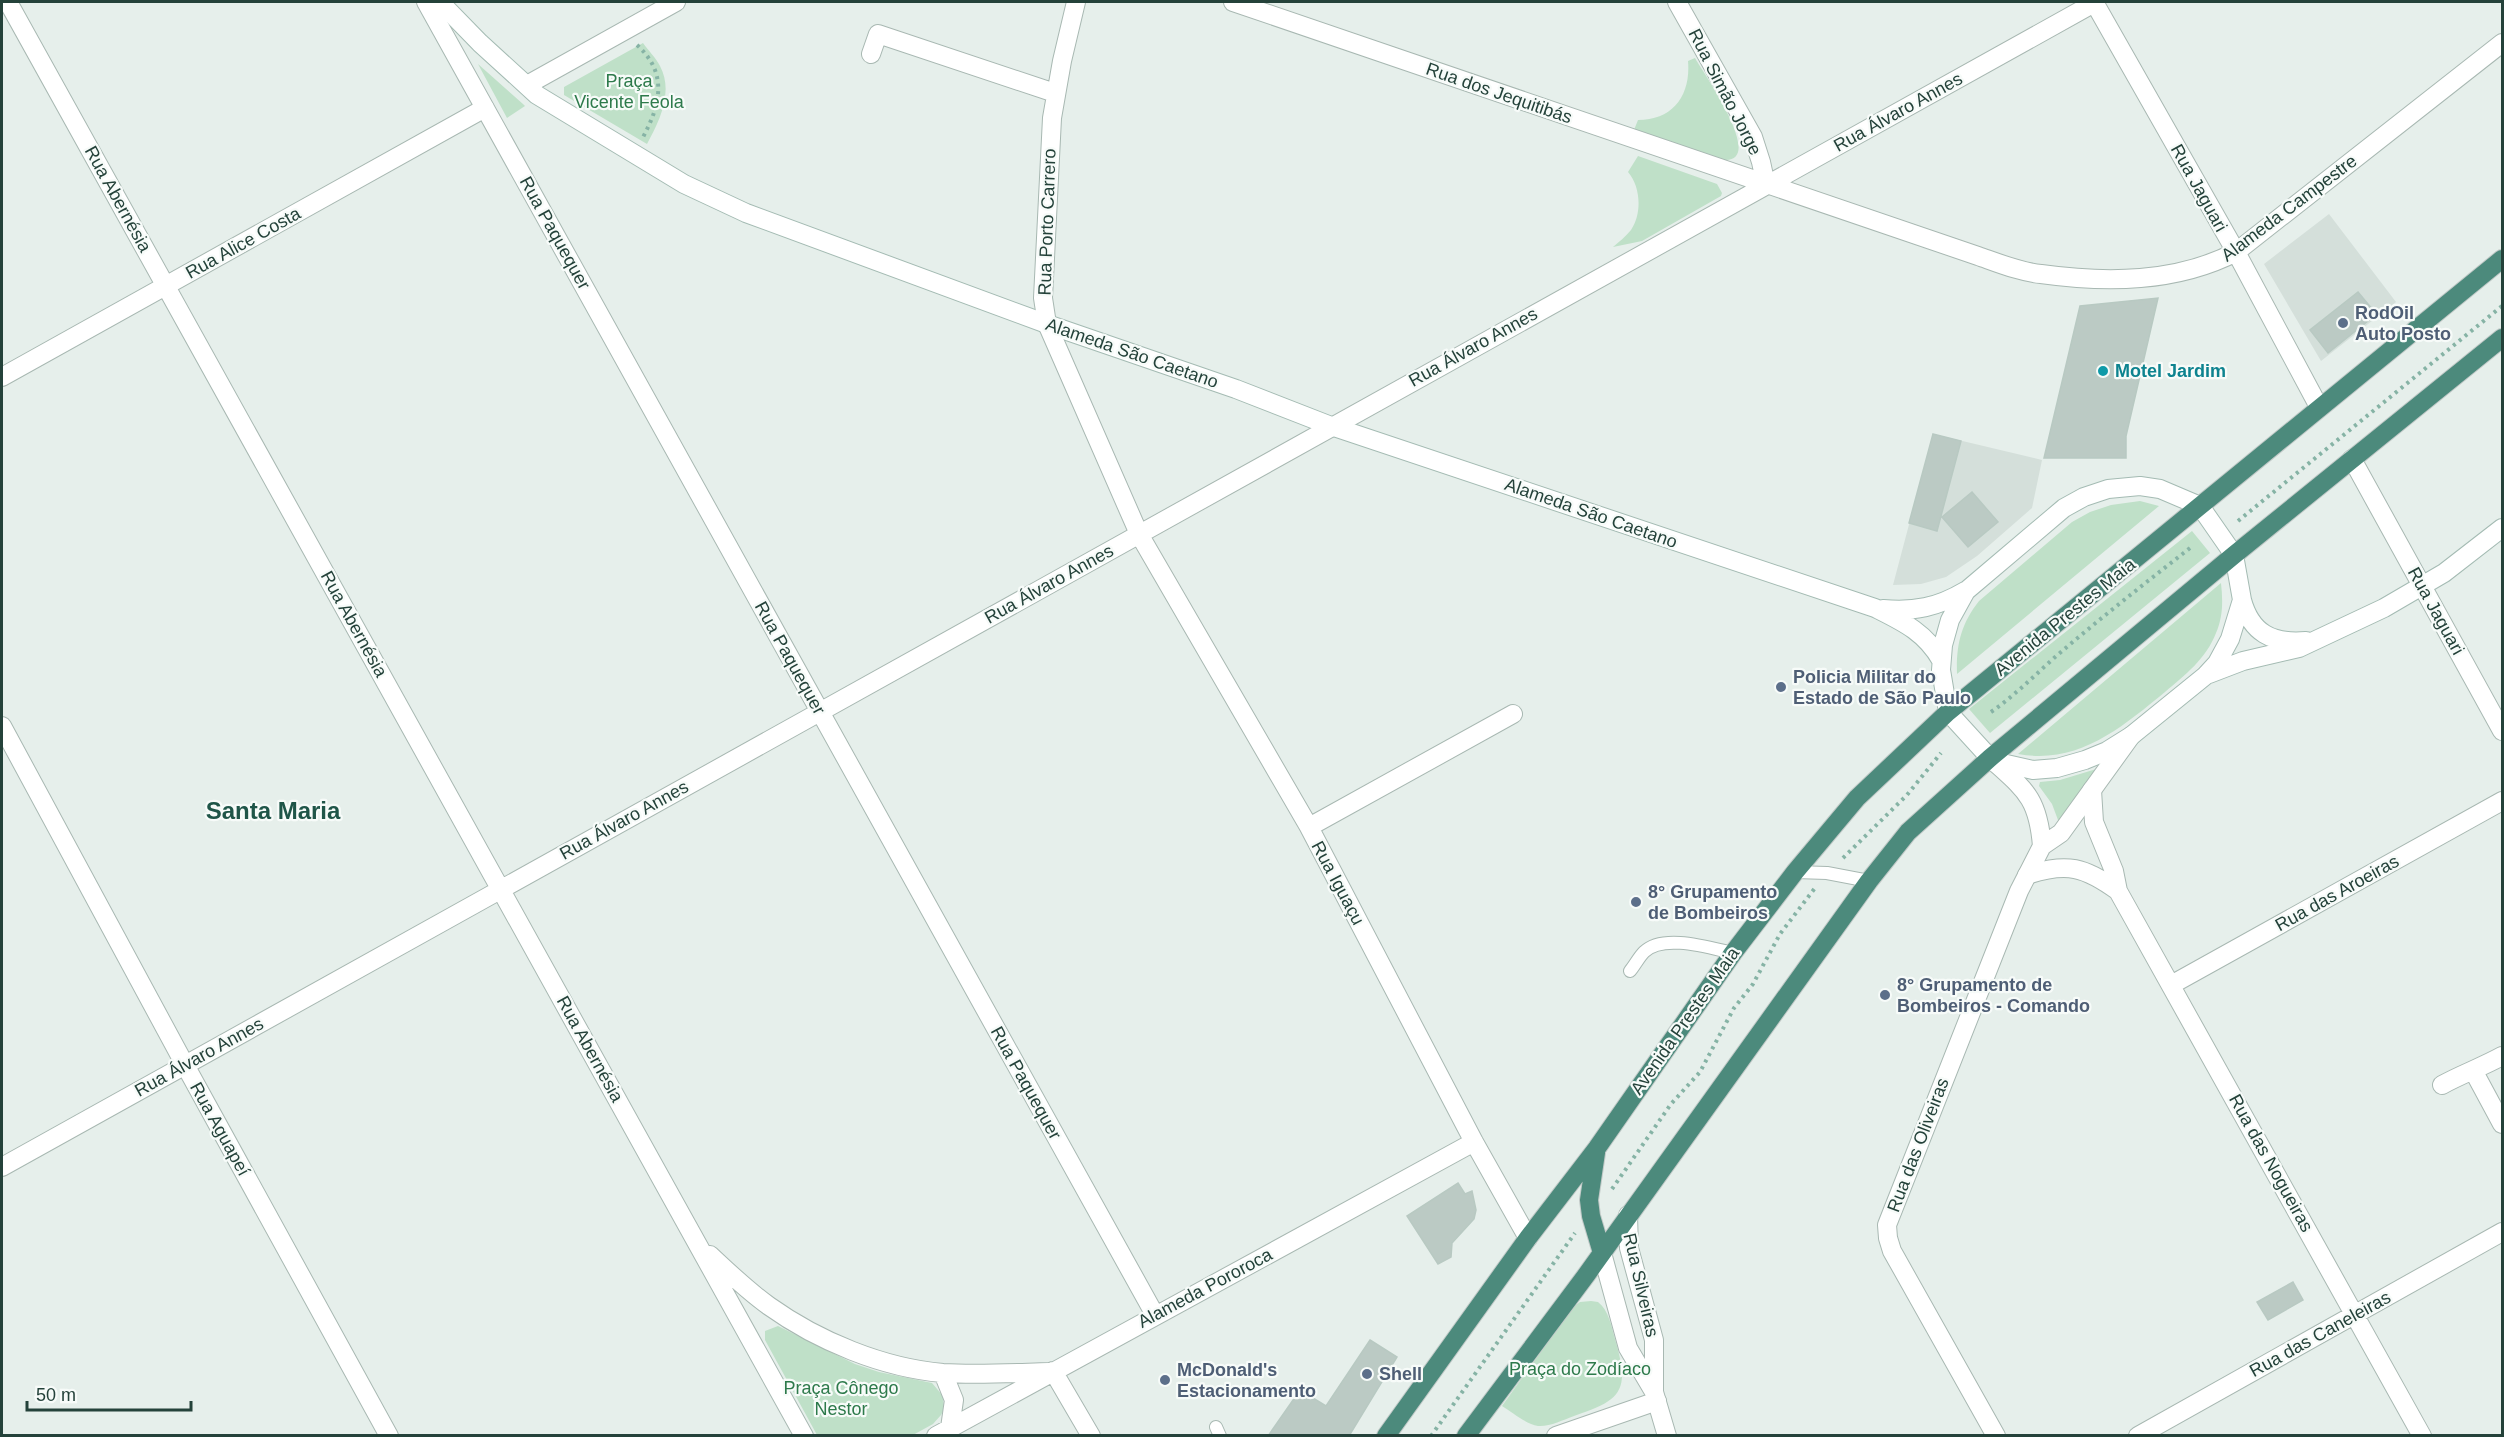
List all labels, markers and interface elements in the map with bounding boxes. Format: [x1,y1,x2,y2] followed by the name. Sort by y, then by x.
[1685,26,1765,158] street label: Rua Simão Jorge
[1423,59,1575,127] street label: Rua dos Jequitibás
[1830,68,1966,156] street label: Rua Álvaro Annes
[574,71,685,112] park label: Praça Vicente Feola
[2167,141,2231,235] street label: Rua Jaguari
[81,143,156,256] street label: Rua Abernésia
[1034,148,1060,296] street label: Rua Porto Carrero
[2217,151,2361,265] street label: Alameda Campestre
[516,173,594,293] street label: Rua Paquequer
[182,203,305,283] street label: Rua Alice Costa
[1405,303,1541,391] street label: Rua Álvaro Annes
[2355,303,2451,344] place label: RodOil Auto Posto
[1043,314,1221,392] street label: Alameda São Caetano
[2336,316,2350,330] marker: RodOil Auto Posto
[2115,361,2226,381] place label: Motel Jardim
[2096,364,2110,378] marker: Motel Jardim
[1502,474,1680,552] street label: Alameda São Caetano
[981,540,1117,628] street label: Rua Álvaro Annes
[1991,554,2140,680] street label: Avenida Prestes Maia
[2404,564,2468,658] street label: Rua Jaguari
[317,568,392,681] street label: Rua Abernésia
[751,598,829,718] street label: Rua Paquequer
[1793,667,1971,708] place label: Policia Militar do Estado de São Paulo
[1774,680,1788,694] marker: Policia Militar do Estado de São Paulo
[556,776,692,864] street label: Rua Álvaro Annes
[206,797,341,824] district label: Santa Maria
[1308,838,1368,928] street label: Rua Iguaçu
[2272,851,2402,935] street label: Rua das Aroeiras
[1648,882,1777,923] place label: 8° Grupamento de Bombeiros
[1629,895,1643,909] marker: 8° Grupamento de Bombeiros
[1627,943,1744,1098] street label: Avenida Prestes Maia
[1897,975,2090,1016] place label: 8° Grupamento de Bombeiros - Comando
[1878,988,1892,1002] marker: 8° Grupamento de Bombeiros - Comando
[553,993,628,1106] street label: Rua Abernésia
[131,1013,267,1101] street label: Rua Álvaro Annes
[987,1023,1065,1143] street label: Rua Paquequer
[1883,1075,1953,1215] street label: Rua das Oliveiras
[186,1079,254,1179] street label: Rua Aguapeí
[2225,1091,2317,1235] street label: Rua das Nogueiras
[1619,1231,1663,1339] street label: Rua Silveiras
[1134,1244,1276,1332] street label: Alameda Pororoca
[2246,1287,2394,1381] street label: Rua das Caneleiras
[1509,1359,1651,1379] park label: Praça do Zodíaco
[1177,1360,1316,1401] place label: McDonald's Estacionamento
[1379,1364,1422,1384] place label: Shell
[1360,1367,1374,1381] marker: Shell
[1158,1373,1172,1387] marker: McDonald's Estacionamento
[27,1374,190,1412] scale bar
[783,1378,899,1419] park label: Praça Cônego Nestor
[36,1385,76,1405] text: 50 m

